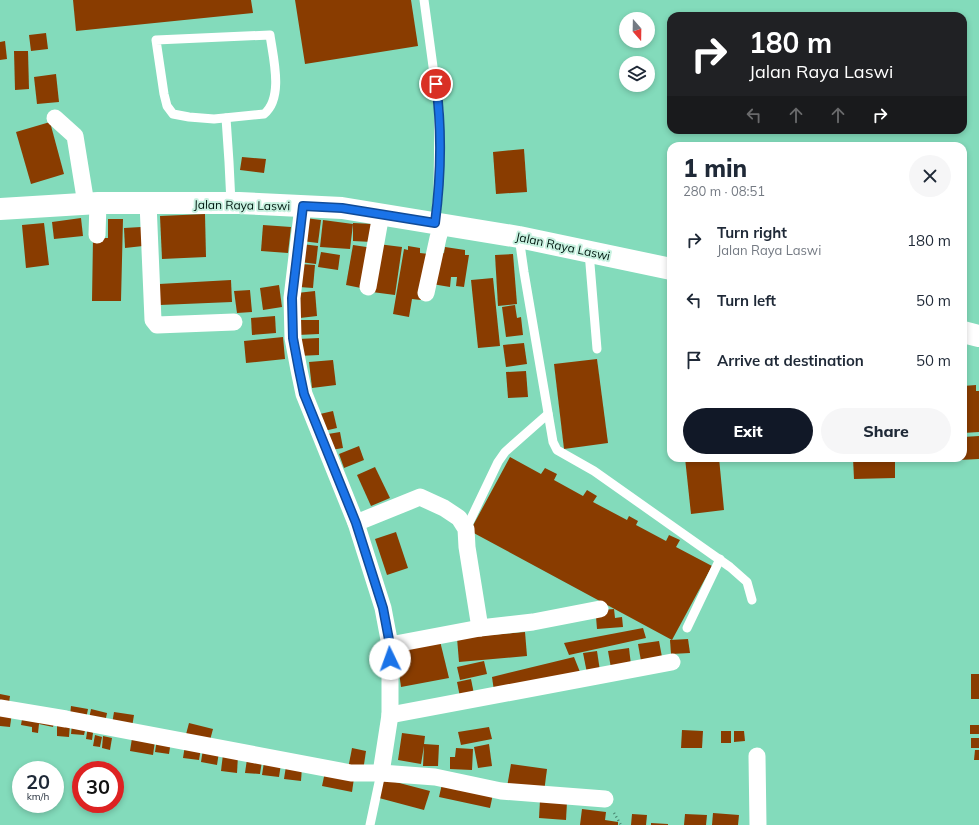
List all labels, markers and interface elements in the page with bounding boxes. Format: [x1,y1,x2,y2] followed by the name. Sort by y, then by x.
[619,12,655,48] north arrow
[619,12,655,92] map controls
[749,25,832,60] text: 180 m
[683,28,735,80] icon: right
[619,56,655,92] button: layers
[749,60,893,83] text: Jalan Raya Laswi
[419,67,453,101] pin
[425,73,447,95] icon: arrive
[743,104,765,126] icon: left
[785,104,807,126] icon: ahead
[827,104,849,126] icon: ahead
[869,104,891,126] icon: right
[683,153,747,183] text: 1 min
[909,155,951,197] button: close
[683,183,765,199] text: 280 m · 08:51
[194,197,290,213] street label: Jalan Raya Laswi
[717,223,787,242] text: Turn right
[514,229,612,263] street label: Jalan Raya Laswi
[683,229,705,251] icon: right
[907,231,951,250] text: 180 m
[717,242,821,258] text: Jalan Raya Laswi
[683,289,705,311] icon: left
[717,291,776,310] text: Turn left
[916,291,951,310] text: 50 m
[683,349,705,371] icon: arrive
[717,351,864,370] text: Arrive at destination
[916,351,951,370] text: 50 m
[683,408,813,454] button: Exit
[821,408,951,454] button: Share
[369,638,411,680] position arrow
[72,761,124,813] speed limit sign: 30
[26,769,50,794] text: 20
[27,790,49,803] text: km/h

